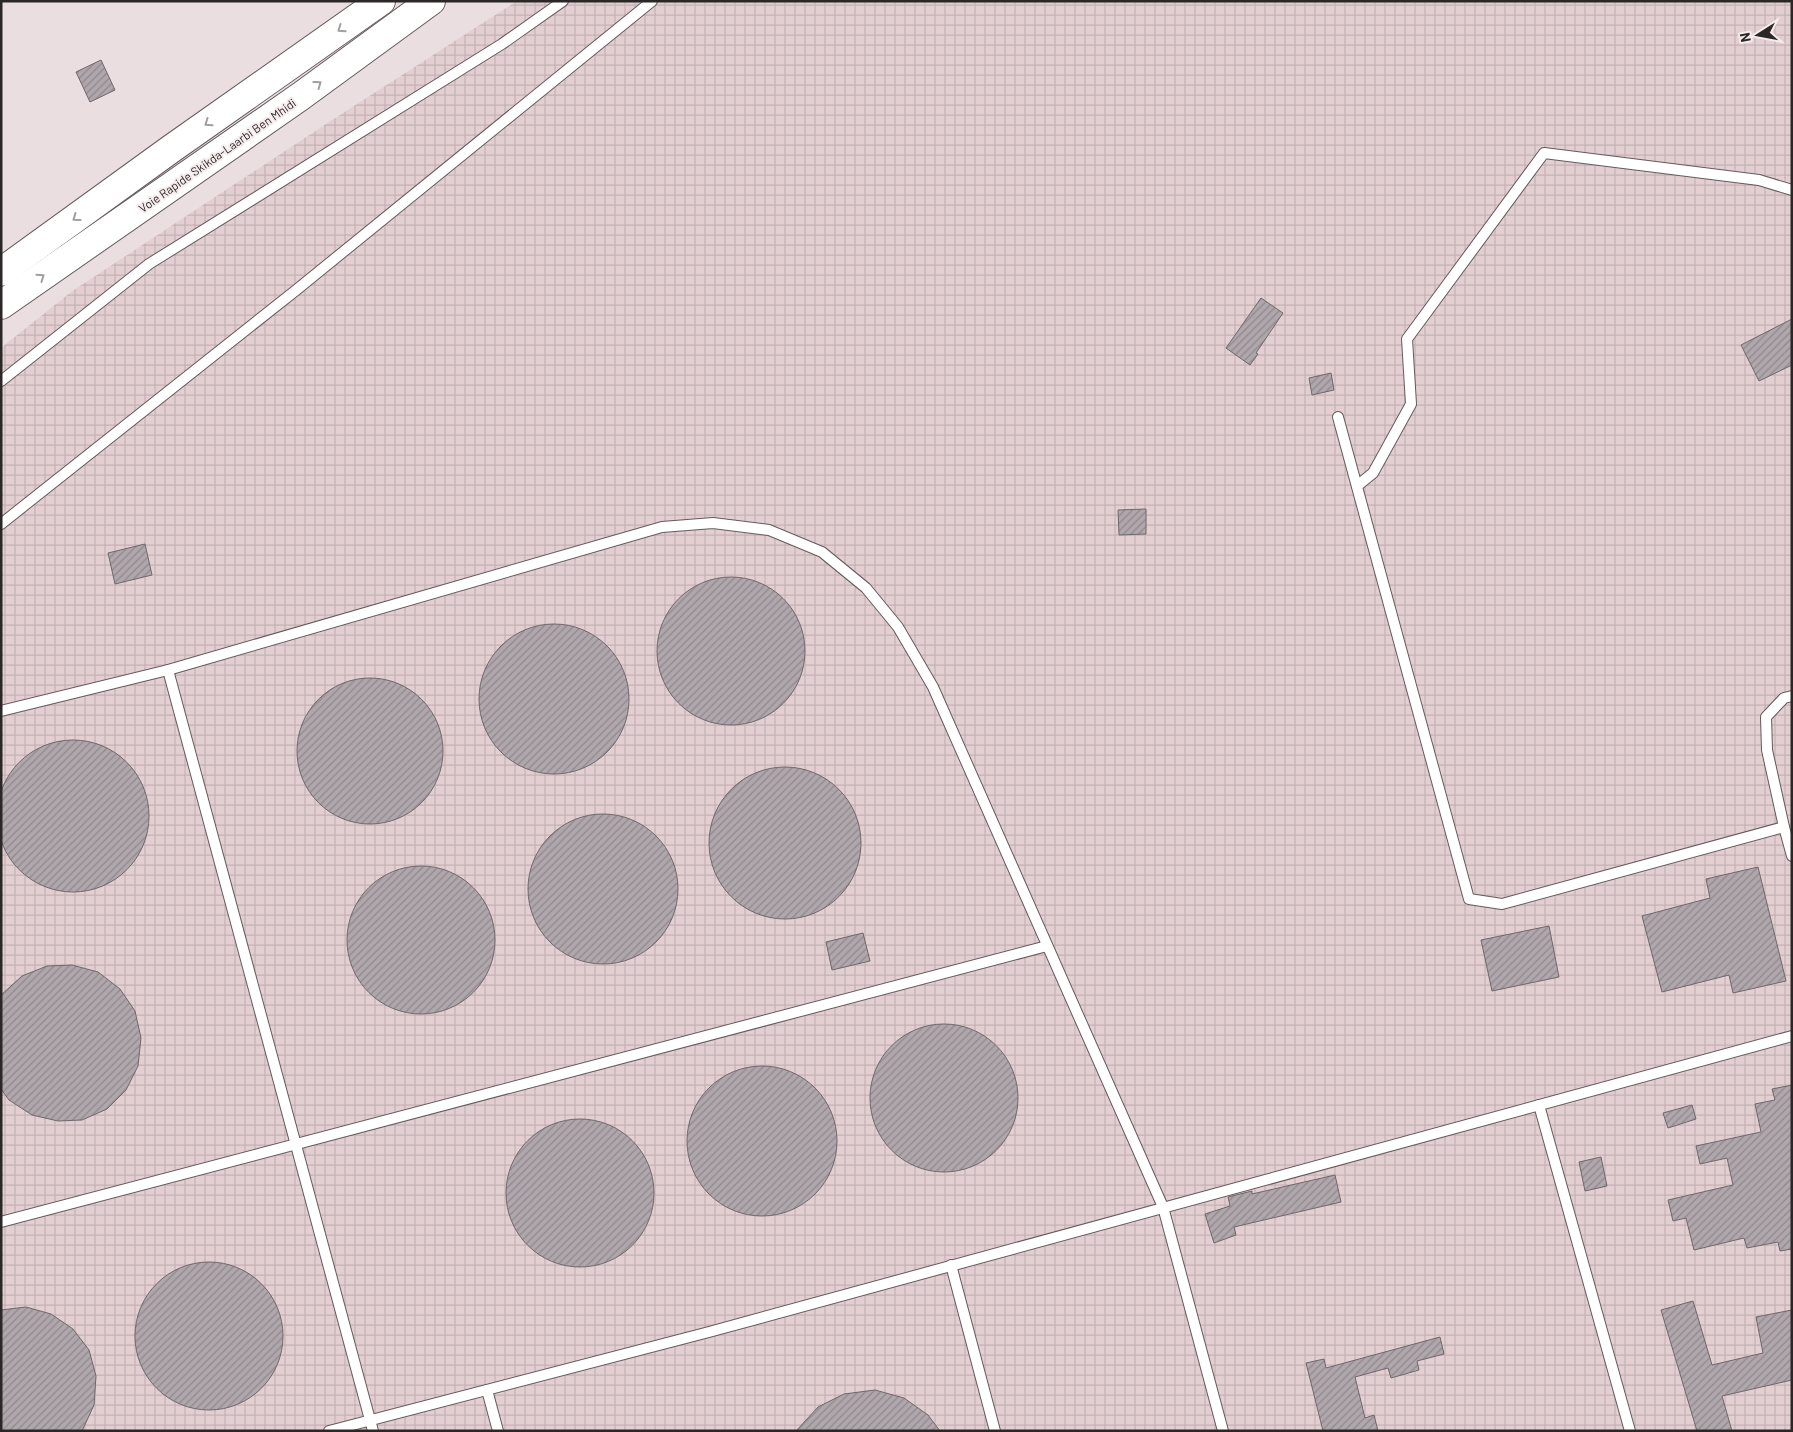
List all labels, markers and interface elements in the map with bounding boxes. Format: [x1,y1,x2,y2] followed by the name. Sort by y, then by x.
[1733,10,1783,60] north arrow
[337,23,347,32] one-way arrow
[1736,31,1754,44] text: N
[312,81,322,90] one-way arrow
[136,95,298,215] street label: Voie Rapide Skikda-Laarbi Ben Mhidi
[204,117,214,126] one-way arrow
[72,212,82,221] one-way arrow
[36,274,45,283] one-way arrow

